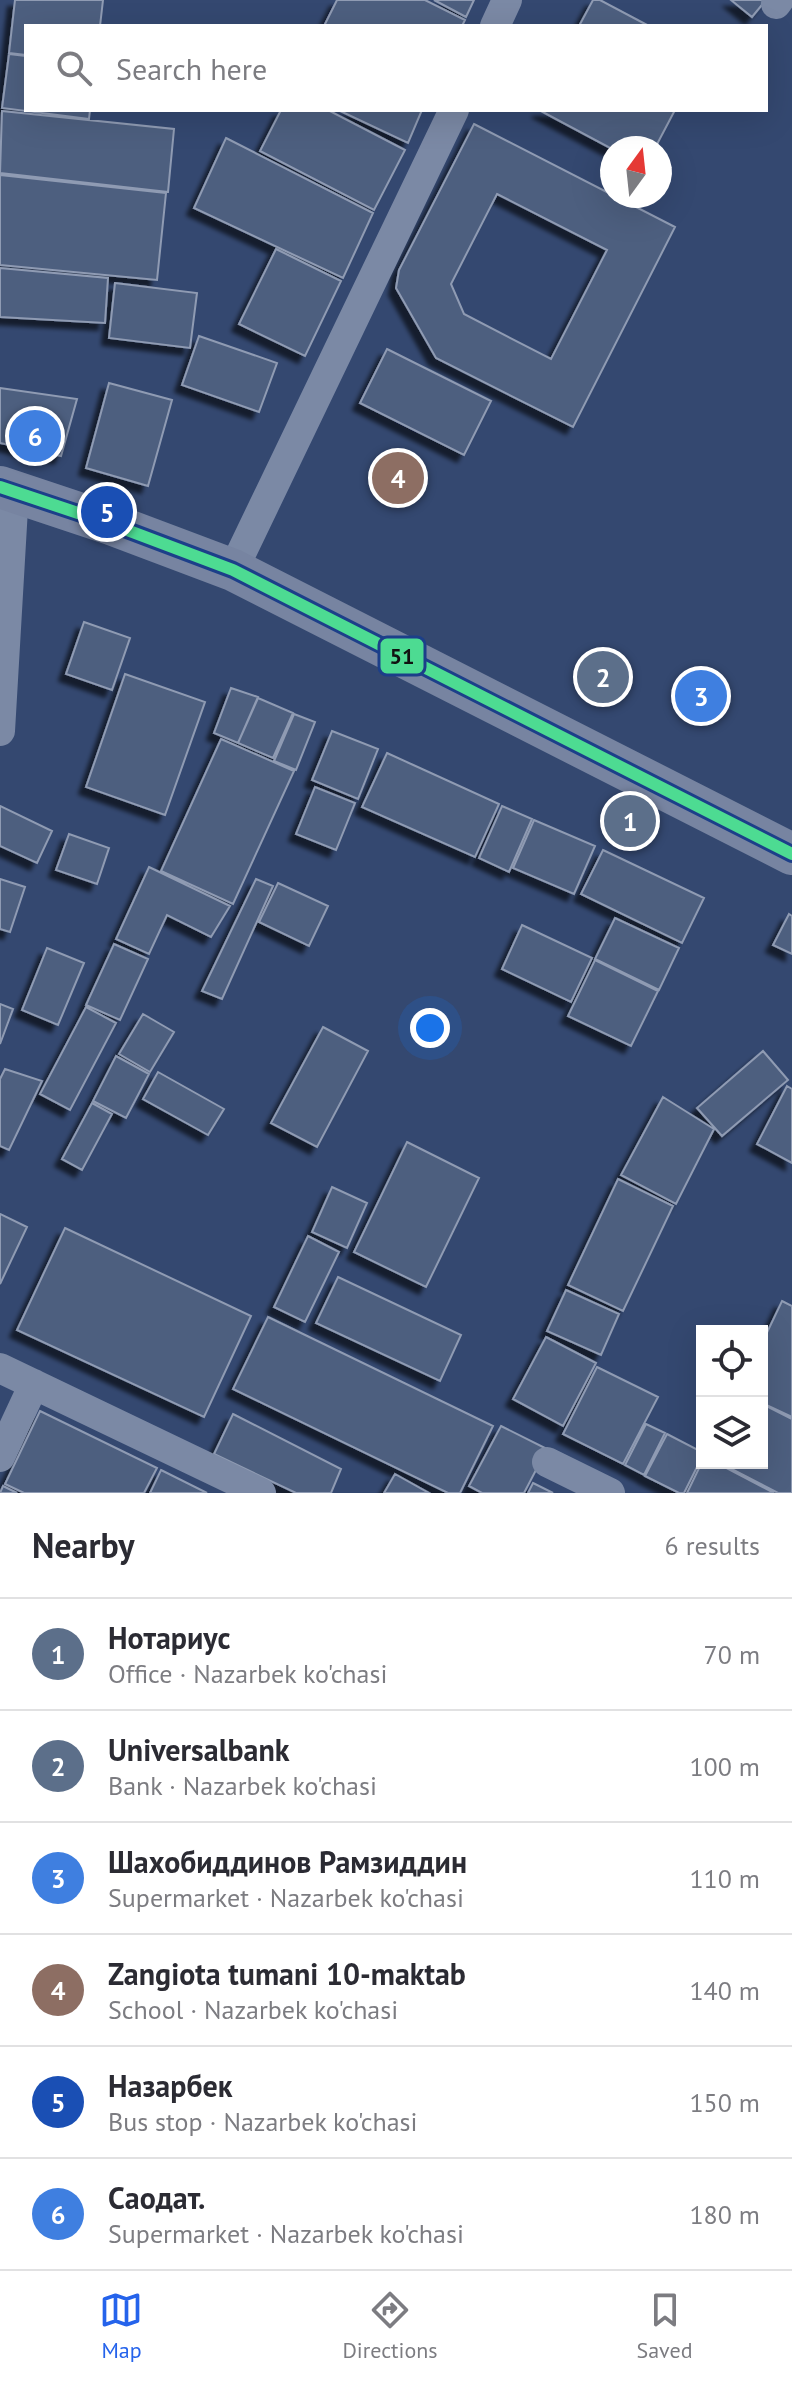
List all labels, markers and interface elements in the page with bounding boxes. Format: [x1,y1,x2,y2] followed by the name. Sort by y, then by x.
[24,24,768,112] search box
[52,46,96,90] icon: search
[116,49,267,88] text: Search here
[600,136,672,208] north arrow
[9,406,61,466] pin: 6
[372,448,424,508] pin: 4
[81,482,133,542] pin: 5
[379,637,425,675] line badge: 51
[390,642,414,670] text: 51
[577,647,629,707] pin: 2
[675,666,727,726] pin: 3
[604,791,656,851] pin: 1
[410,1008,450,1048] your location
[696,1325,768,1469] map controls
[696,1325,768,1397] button: locate
[696,1397,768,1469] button: layers
[32,1523,134,1567] text: Nearby
[665,1529,760,1562] text: 6 results
[108,1618,231,1657] text: Нотариус
[51,1638,65,1671] text: 1
[704,1638,760,1671] text: 70 m
[108,1657,387,1690] text: Office · Nazarbek ko'chasi
[108,1730,290,1769] text: Universalbank
[51,1750,65,1783] text: 2
[689,1750,760,1783] text: 100 m
[108,1769,377,1802] text: Bank · Nazarbek ko'chasi
[108,1842,467,1881] text: Шахобиддинов Рамзиддин
[51,1862,65,1895] text: 3
[689,1862,760,1895] text: 110 m
[108,1881,464,1914] text: Supermarket · Nazarbek ko'chasi
[108,1954,466,1993] text: Zangiota tumani 10-maktab
[51,1974,65,2007] text: 4
[689,1974,760,2007] text: 140 m
[108,1993,398,2026] text: School · Nazarbek ko'chasi
[108,2066,232,2105] text: Назарбек
[51,2086,65,2119] text: 5
[689,2086,760,2119] text: 150 m
[108,2105,418,2138] text: Bus stop · Nazarbek ko'chasi
[108,2178,205,2217] text: Саодат.
[51,2198,65,2231] text: 6
[689,2198,760,2231] text: 180 m
[108,2217,464,2250] text: Supermarket · Nazarbek ko'chasi
[99,2288,143,2364] tab: Map
[342,2288,438,2364] tab: Directions
[637,2288,692,2364] tab: Saved

